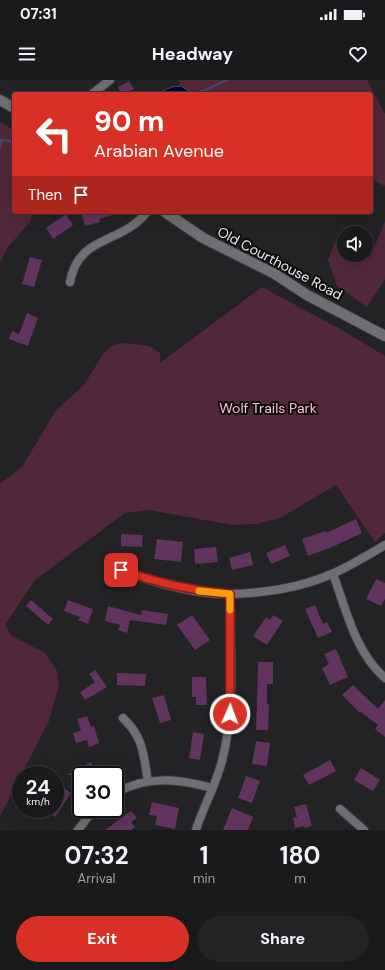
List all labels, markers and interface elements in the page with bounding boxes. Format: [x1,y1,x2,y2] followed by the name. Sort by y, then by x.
[20,4,57,24] text: 07:31
[152,42,233,66] text: Headway
[16,43,38,65] icon: menu
[347,43,369,65] icon: heart
[94,103,164,140] text: 90 m
[28,108,80,160] icon: left
[94,139,224,163] text: Arabian Avenue
[70,184,92,206] icon: arrive
[28,185,62,205] text: Then
[214,222,346,304] street label: Old Courthouse Road
[337,226,373,262] map controls
[337,226,373,262] button: sound
[219,399,317,417] park label: Wolf Trails Park
[104,553,138,587] pin
[110,559,132,581] icon: arrive
[209,693,251,735] position arrow
[72,766,124,818] speed limit sign: 30
[26,774,50,800] text: 24
[26,795,50,808] text: km/h
[64,840,129,871] text: 07:32
[200,840,208,871] text: 1
[280,840,321,871] text: 180
[78,870,115,887] text: Arrival
[193,870,215,887] text: min
[294,870,306,887] text: m
[16,916,189,962] button: Exit
[197,916,369,962] button: Share

